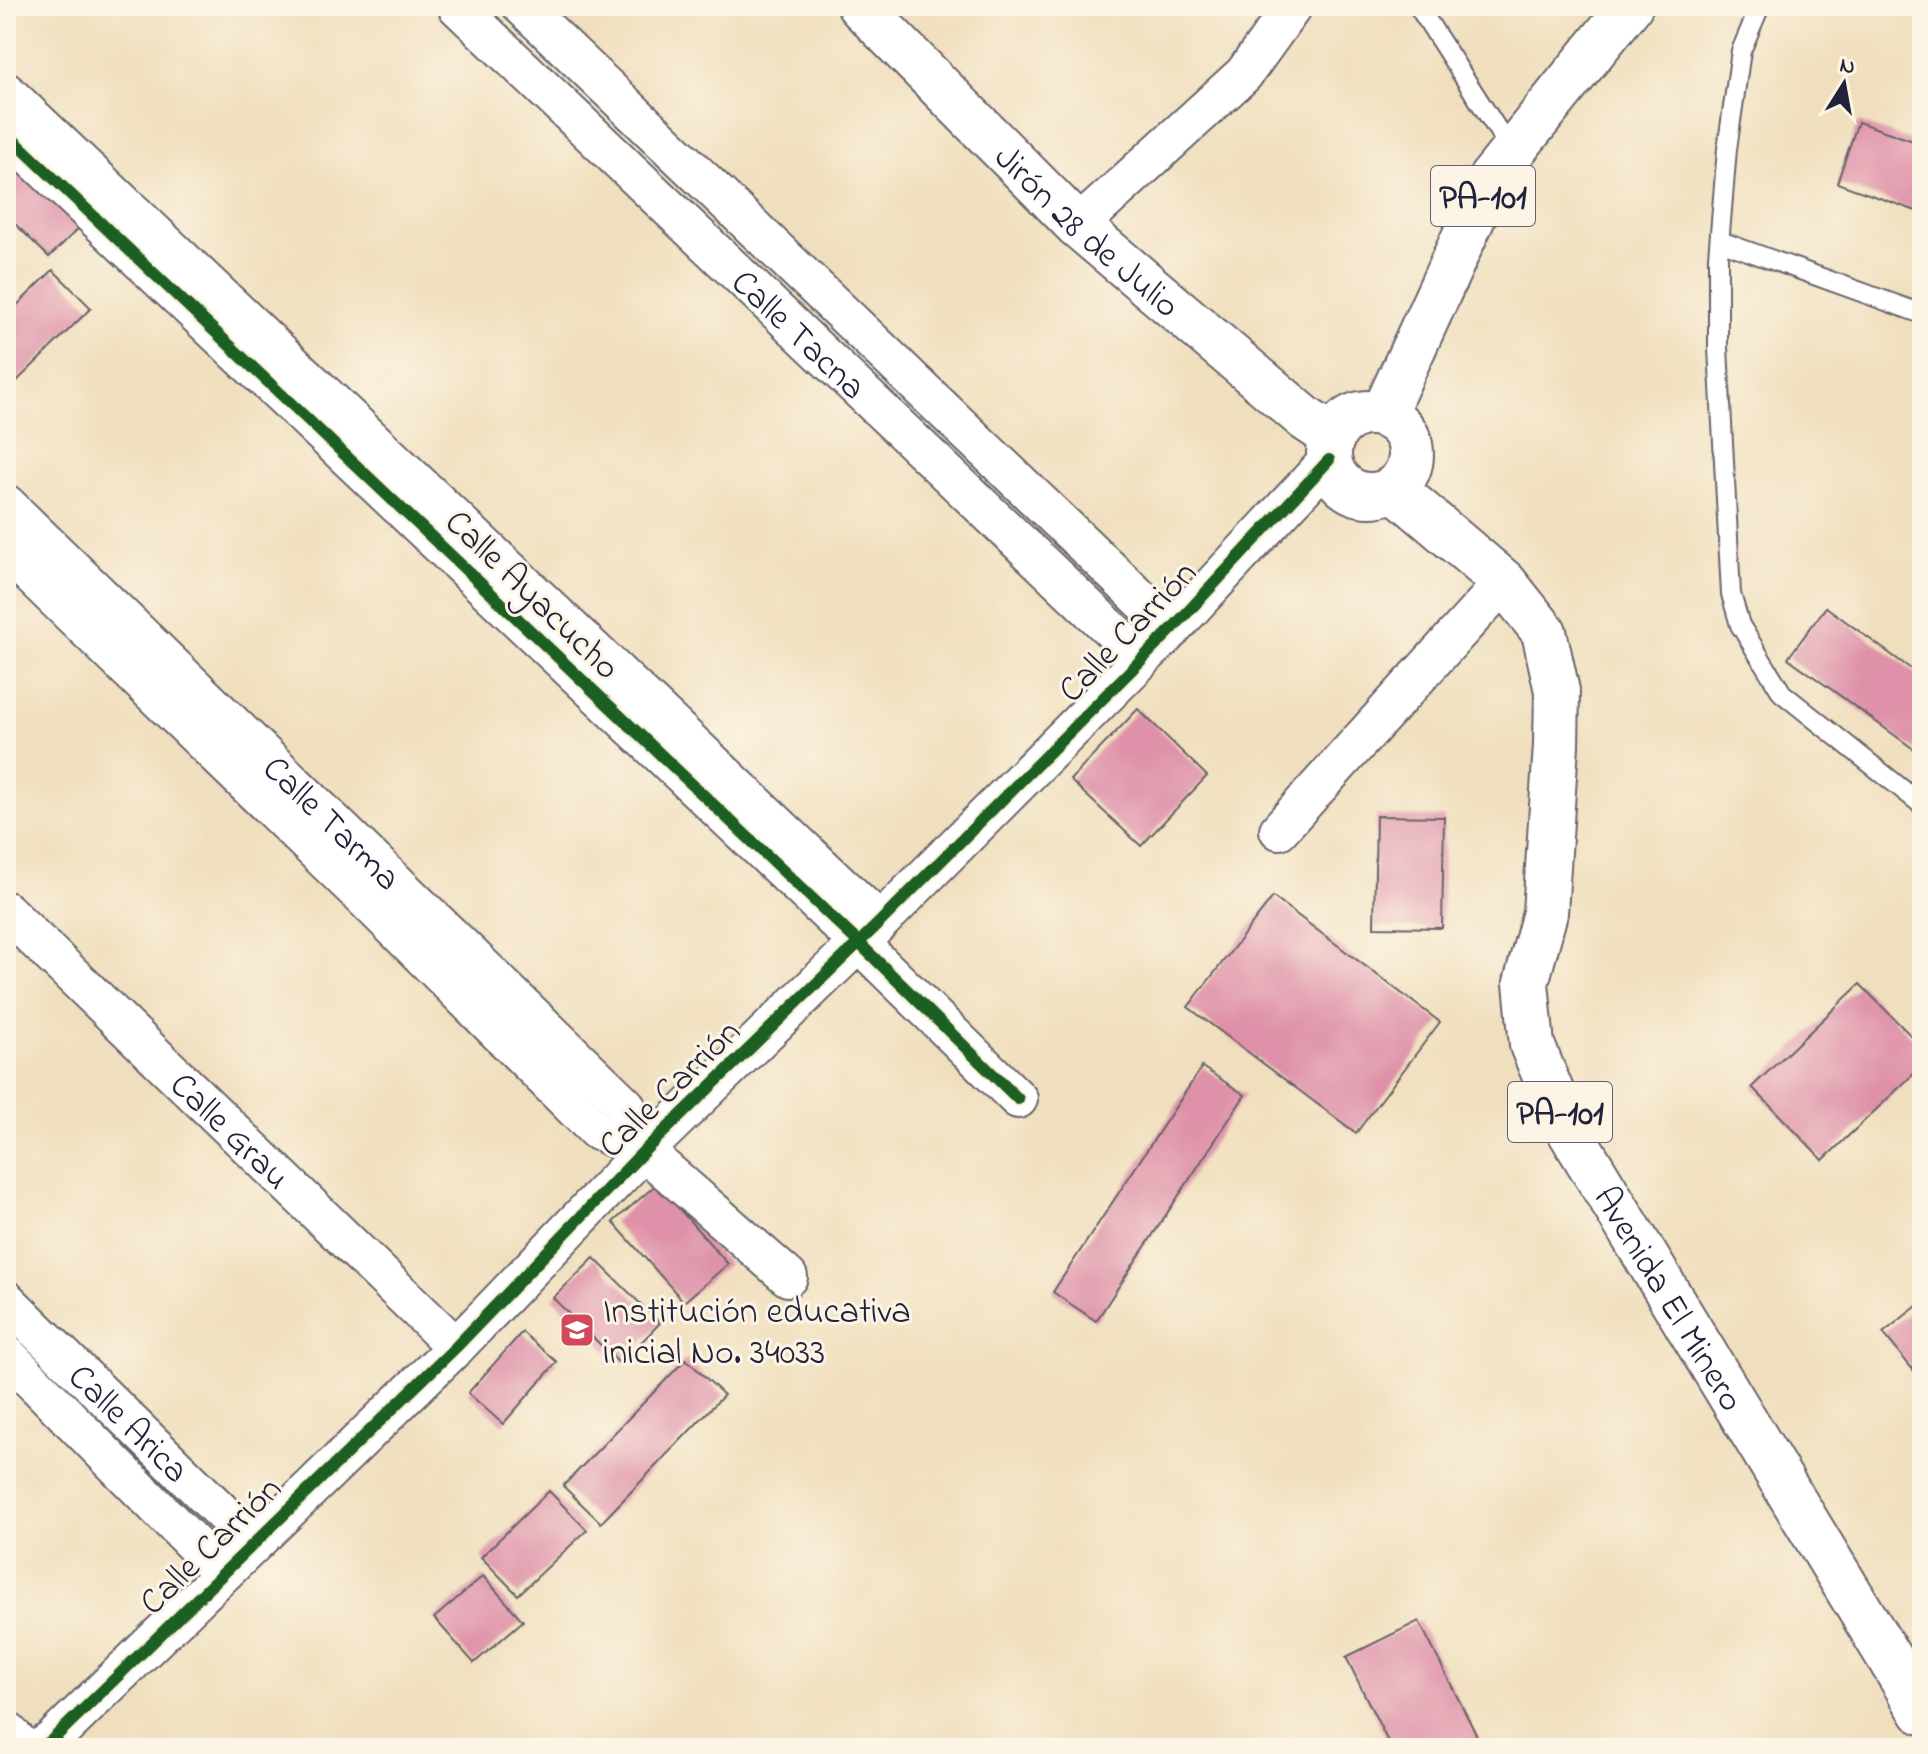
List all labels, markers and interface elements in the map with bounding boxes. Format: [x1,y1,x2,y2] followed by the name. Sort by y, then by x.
[1804,44,1884,124] north arrow
[1837,50,1858,84] text: N
[980,134,1190,332] street label: Jirón 28 de Julio
[1431,166,1535,226] road number: PA-101
[717,259,877,414] street label: Calle Tacna
[431,499,631,694] street label: Calle Ayacucho
[1047,550,1211,717] street label: Calle Carrión
[249,745,411,905] street label: Calle Tarma
[588,1008,755,1172] street label: Calle Carrión
[156,1061,301,1204] street label: Calle Grau
[1508,1082,1612,1142] road number: PA-101
[1578,1177,1756,1423] street label: Avenida El Minero
[603,1287,911,1381] place label: Institución educativa inicial No. 34033
[558,1311,596,1349] school or university icon: Institución educativa inicial No. 34033
[54,1353,200,1497] street label: Calle Arica
[129,1465,296,1629] street label: Calle Carrión

